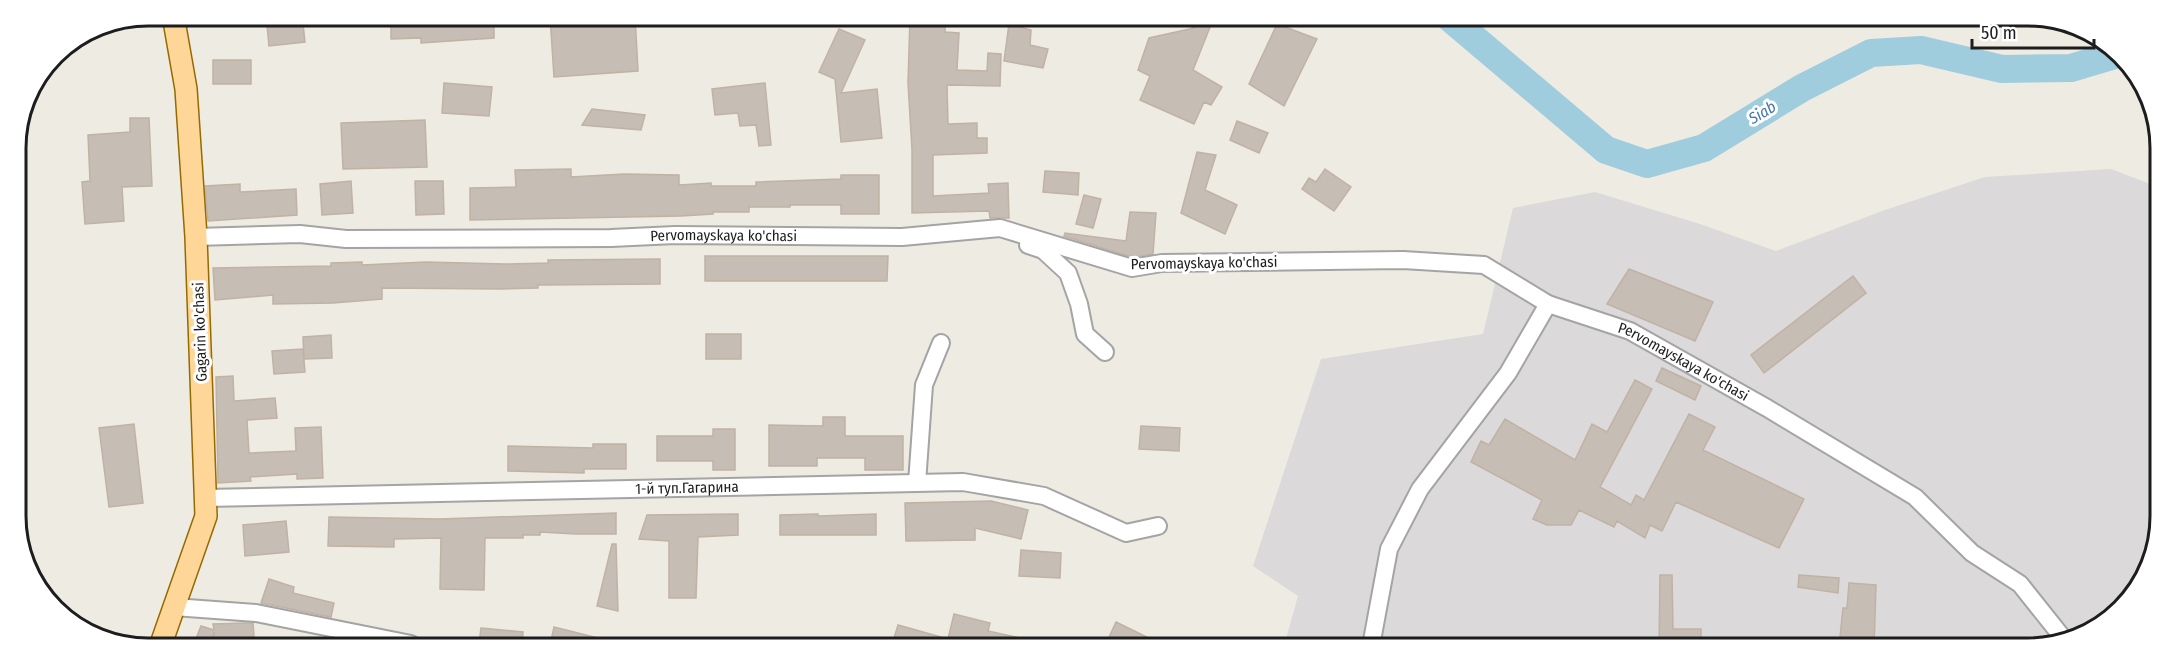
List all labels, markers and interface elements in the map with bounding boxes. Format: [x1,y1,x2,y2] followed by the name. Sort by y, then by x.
[1972,12,2094,50] scale bar
[1981,22,2017,44] text: 50 m
[1744,97,1779,128] water label: Siab
[650,226,797,245] street label: Pervomayskaya ko'chasi
[1131,253,1277,273] street label: Pervomayskaya ko'chasi
[189,282,211,382] street label: Gagarin ko'chasi
[1616,319,1752,405] street label: Pervomayskaya ko'chasi
[635,478,739,498] street label: 1-й туп.Гагарина

